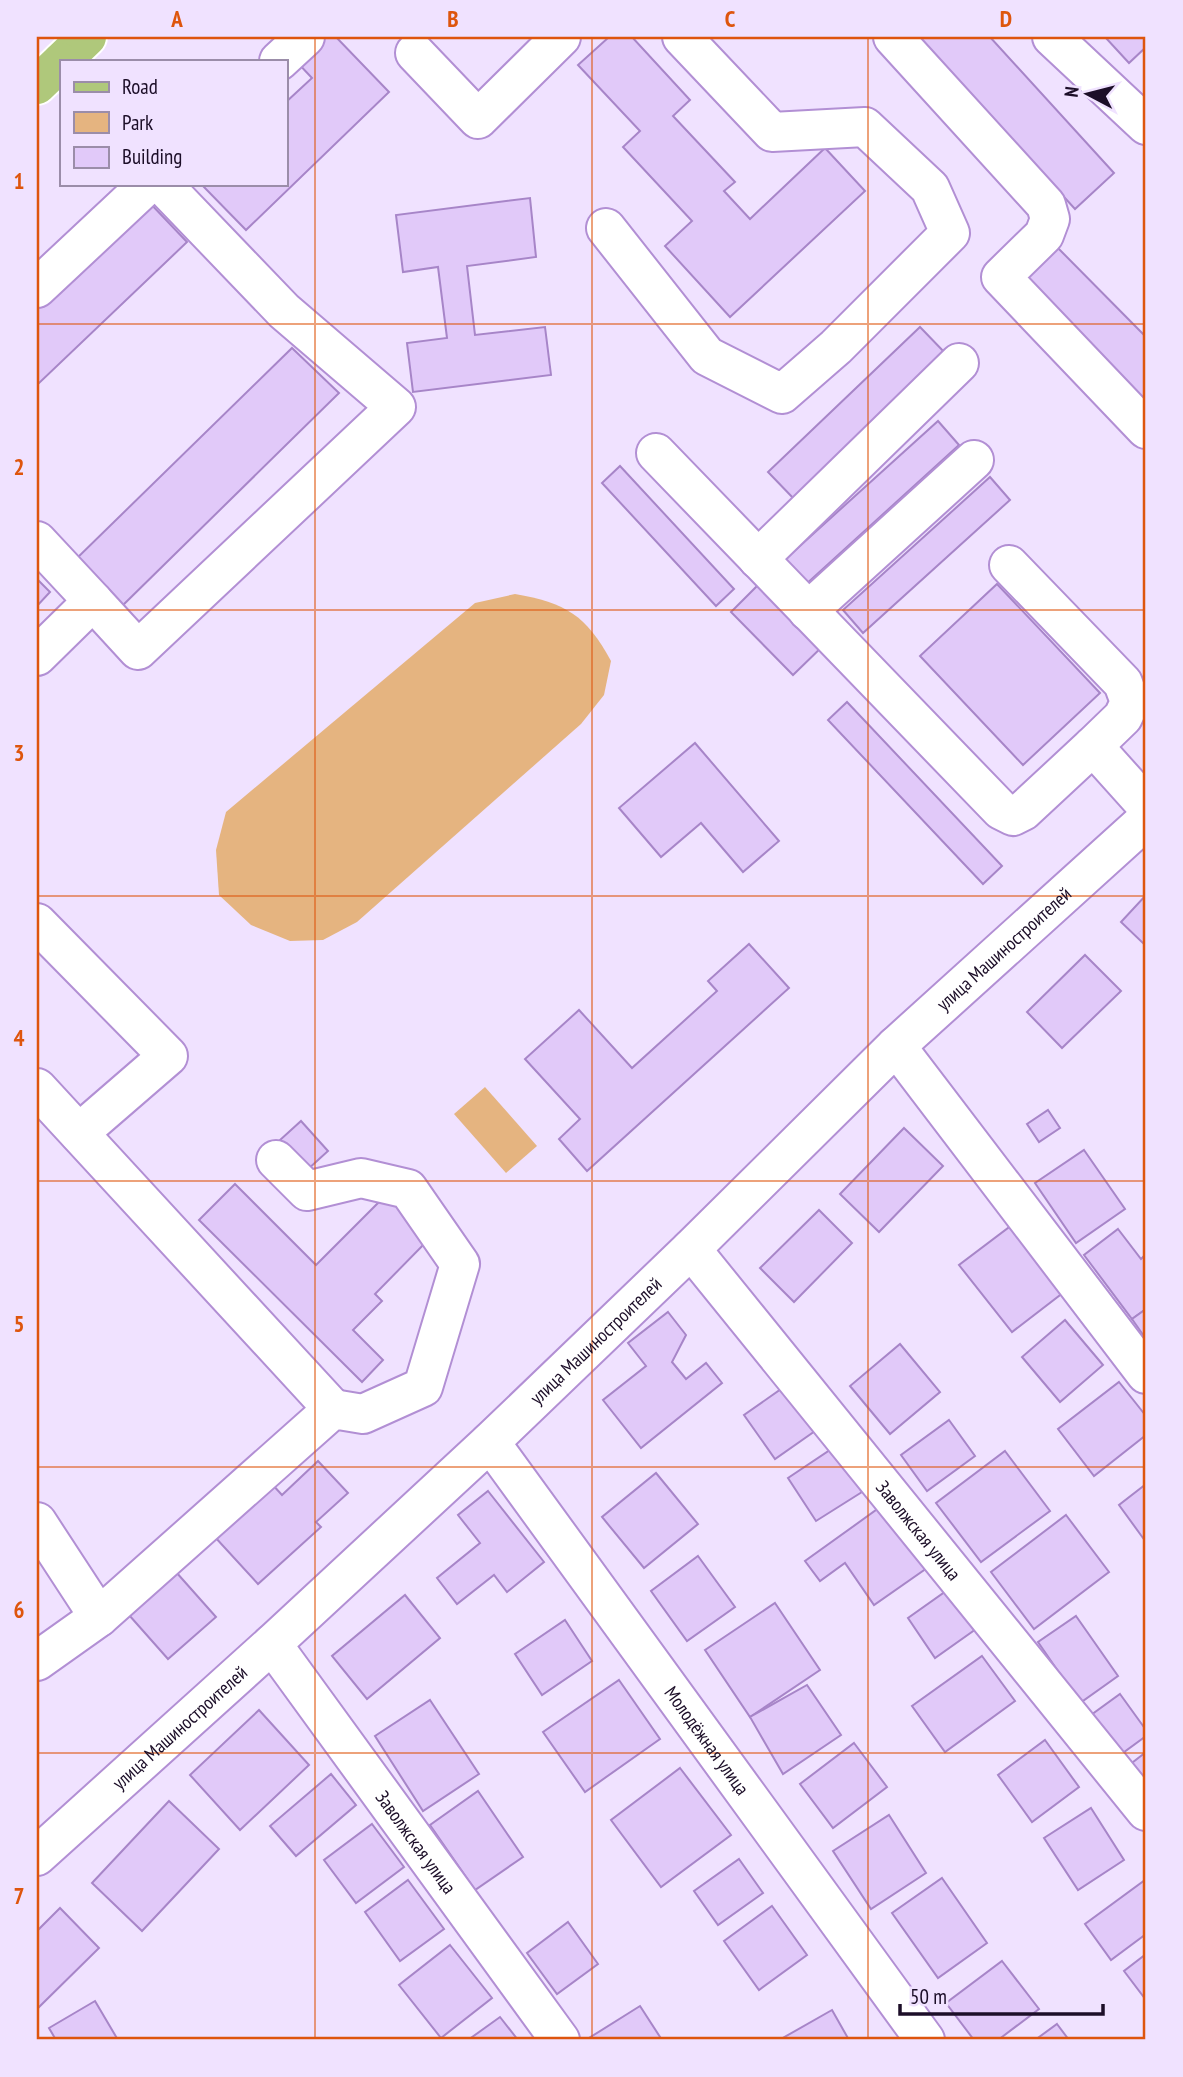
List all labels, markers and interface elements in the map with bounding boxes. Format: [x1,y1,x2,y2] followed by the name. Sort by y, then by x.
[170,4,183,33] text: A
[447,4,459,33] text: B
[725,4,736,33] text: C
[1000,4,1012,33] text: D
[60,60,287,186] legend
[1054,60,1124,130] north arrow
[122,73,158,100] text: Road
[1059,85,1084,98] text: N
[122,109,153,136] text: Park
[122,143,182,170] text: Building
[14,166,25,195] text: 1
[14,452,25,481] text: 2
[14,738,25,767] text: 3
[931,882,1076,1016] street label: улица Машиностроителей
[14,1023,25,1052] text: 4
[525,1272,666,1409] street label: улица Машиностроителей
[14,1309,25,1338] text: 5
[871,1476,966,1585] street label: Заволжская улица
[14,1595,25,1624] text: 6
[107,1660,252,1794] street label: улица Машиностроителей
[659,1681,755,1800] street label: Молодёжная улица
[371,1786,462,1898] street label: Заволжская улица
[14,1881,25,1910] text: 7
[900,1972,1102,2016] scale bar
[910,1983,947,2010] text: 50 m

